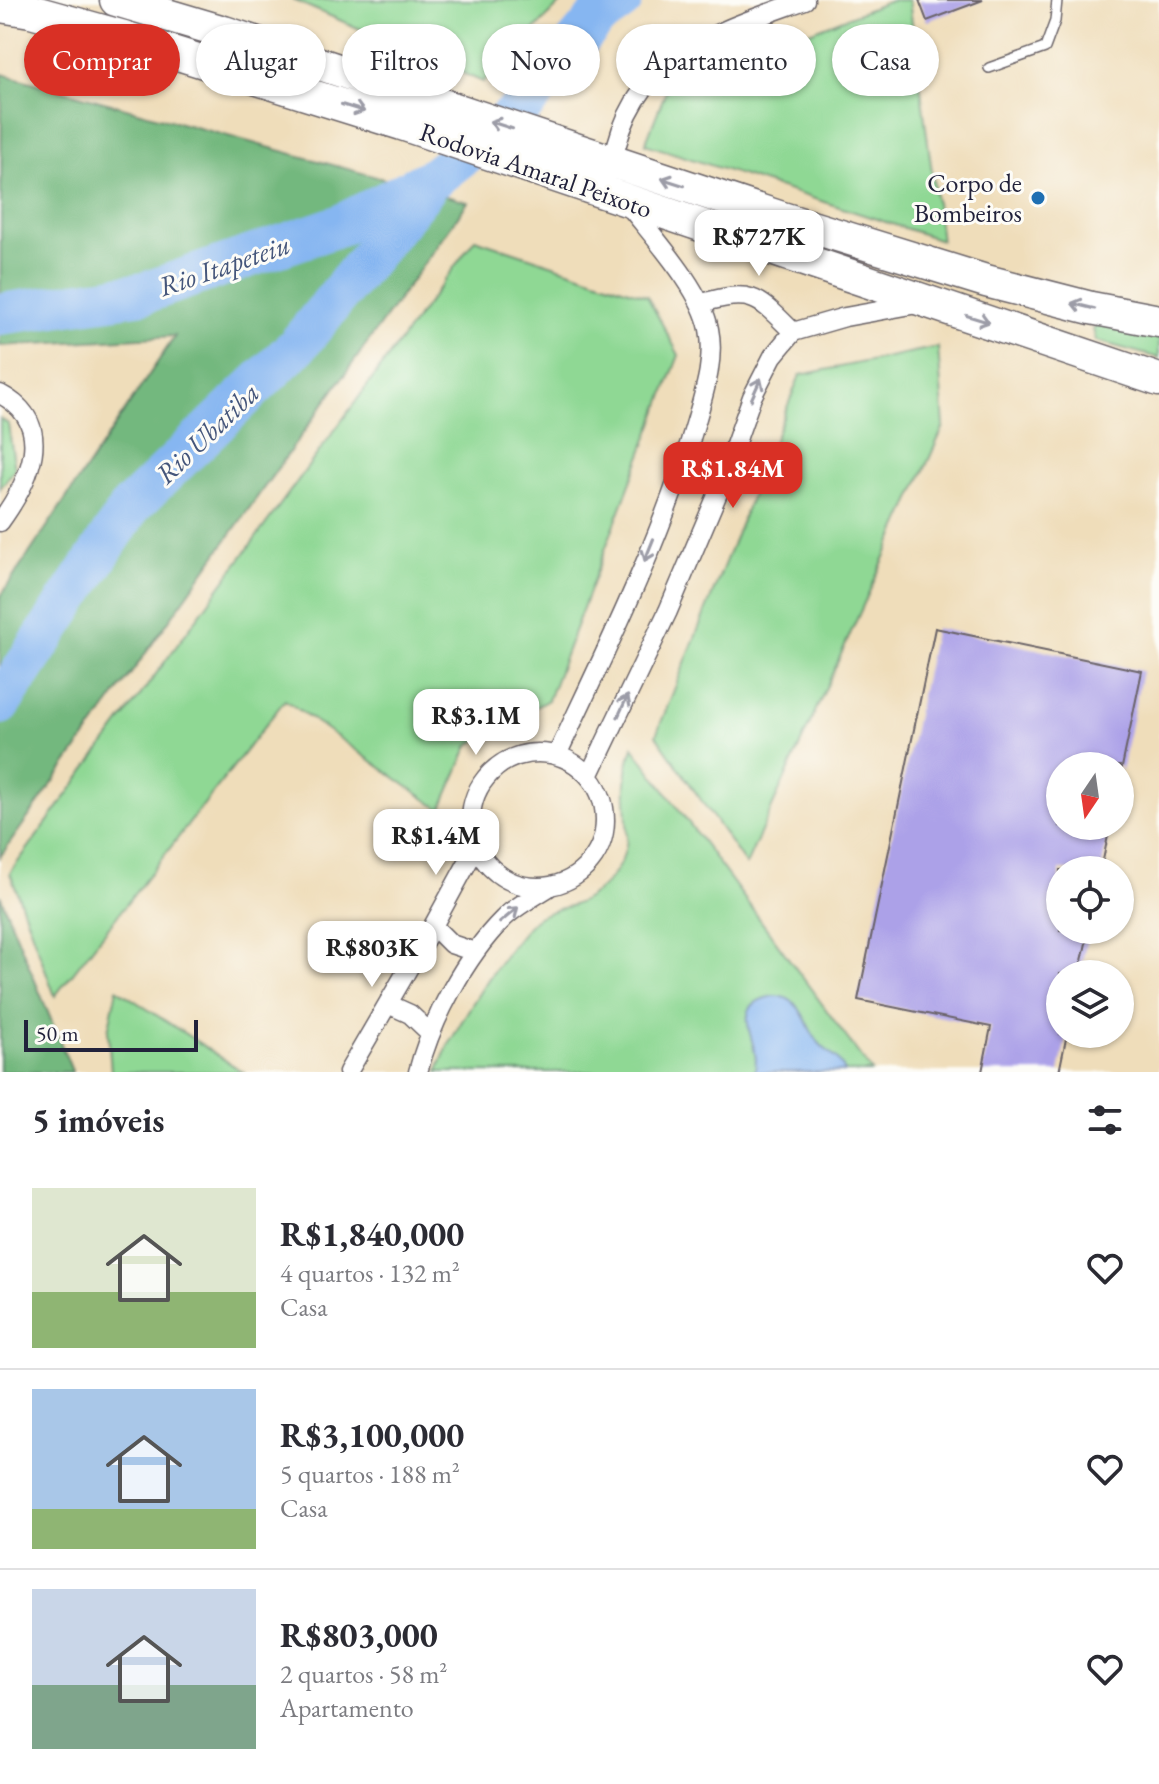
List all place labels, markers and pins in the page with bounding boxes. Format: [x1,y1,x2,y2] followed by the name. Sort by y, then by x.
[914,166,1022,230] place label: Corpo de Bombeiros
[1029,189,1047,207] marker: Corpo de Bombeiros
[694,210,824,278] pin: R$727K
[659,442,807,510] pin: R$1.84M
[411,689,541,757] pin: R$3.1M
[371,809,501,877] pin: R$1.4M
[307,921,437,989] pin: R$803K

